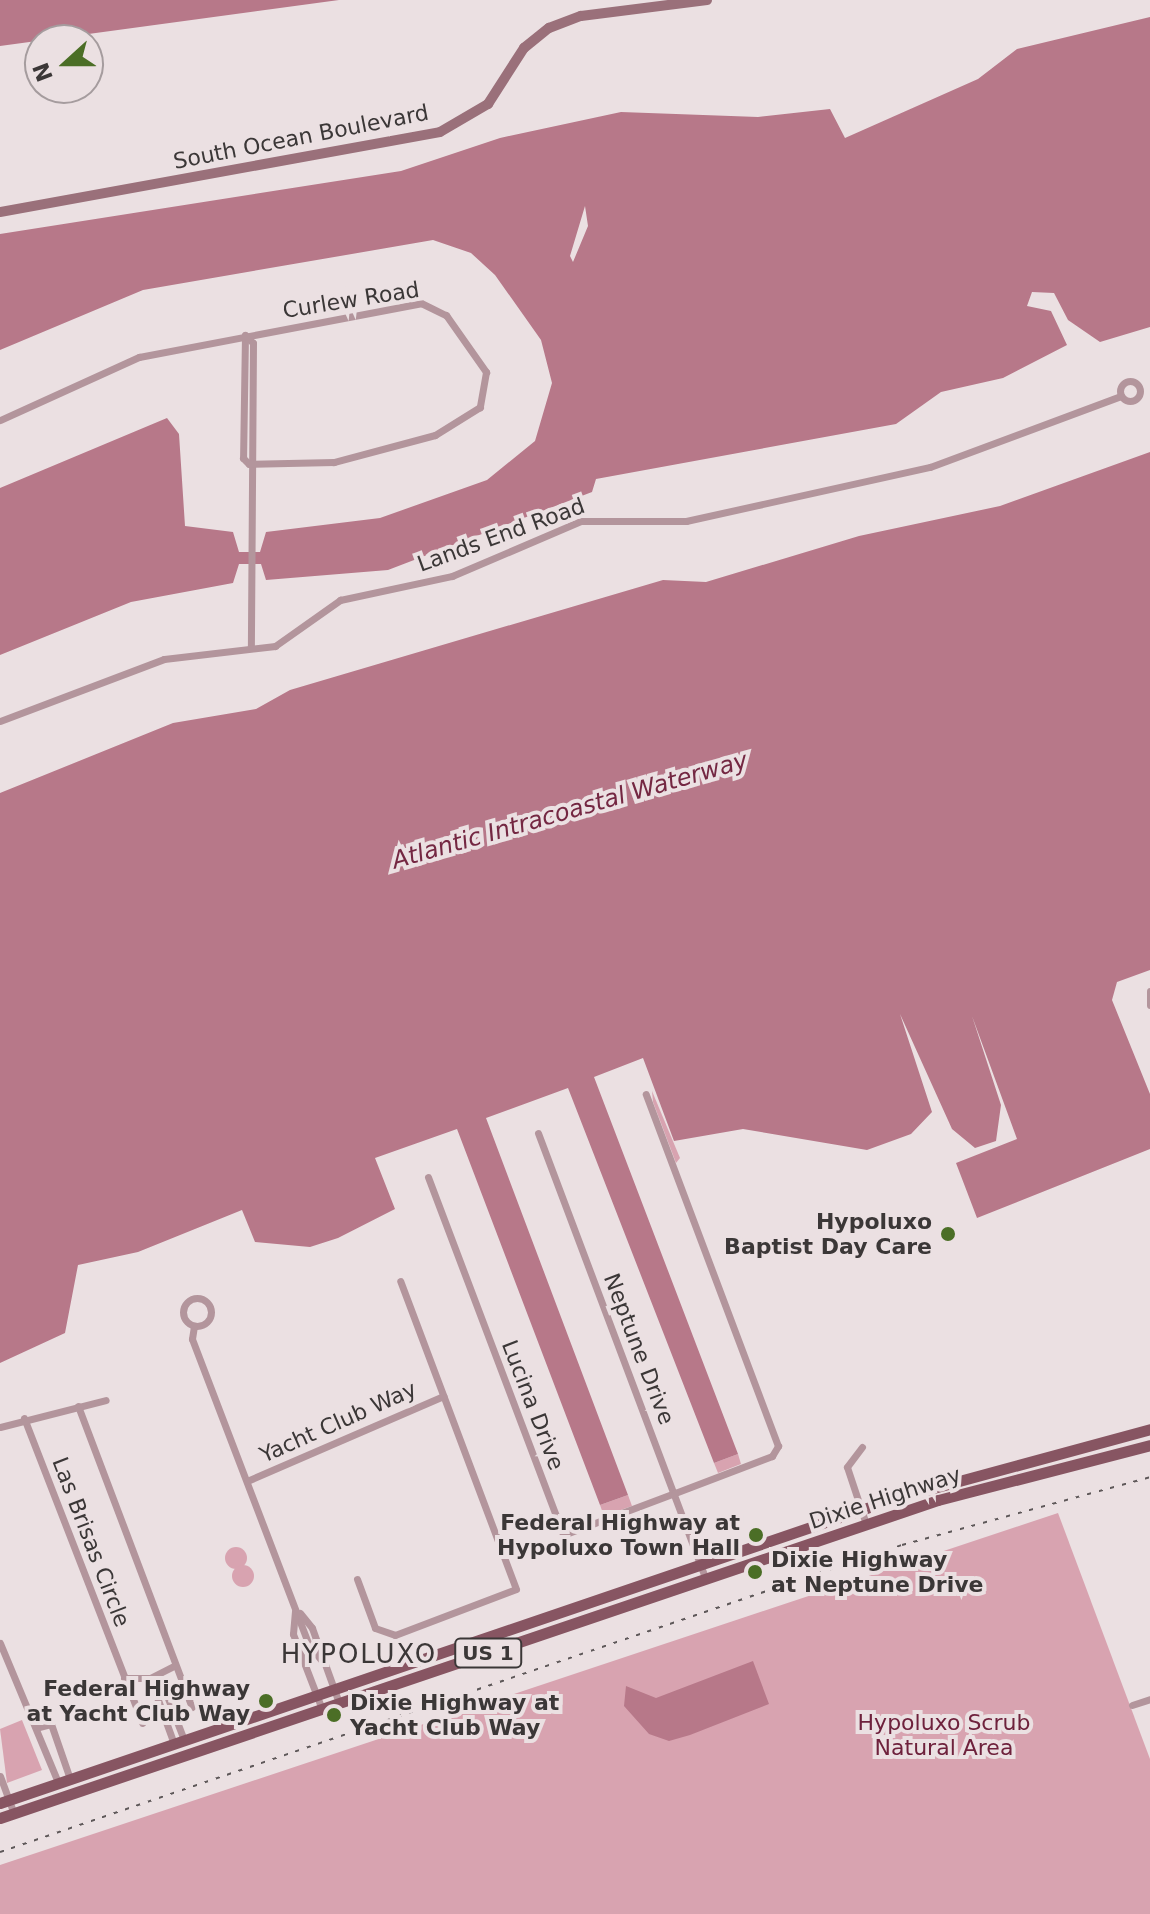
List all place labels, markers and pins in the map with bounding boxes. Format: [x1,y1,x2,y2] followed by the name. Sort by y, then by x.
[724,1208,932,1260] place label: Hypoluxo Baptist Day Care
[939,1225,957,1243] marker: Hypoluxo Baptist Day Care
[497,1509,740,1560] place label: Federal Highway at Hypoluxo Town Hall
[747,1526,765,1544] marker: Federal Highway at Hypoluxo Town Hall
[771,1546,983,1598] place label: Dixie Highway at Neptune Drive
[746,1563,764,1581] marker: Dixie Highway at Neptune Drive
[27,1675,250,1726] place label: Federal Highway at Yacht Club Way
[350,1689,559,1740] place label: Dixie Highway at Yacht Club Way
[257,1692,275,1710] marker: Federal Highway at Yacht Club Way
[325,1706,343,1724] marker: Dixie Highway at Yacht Club Way

